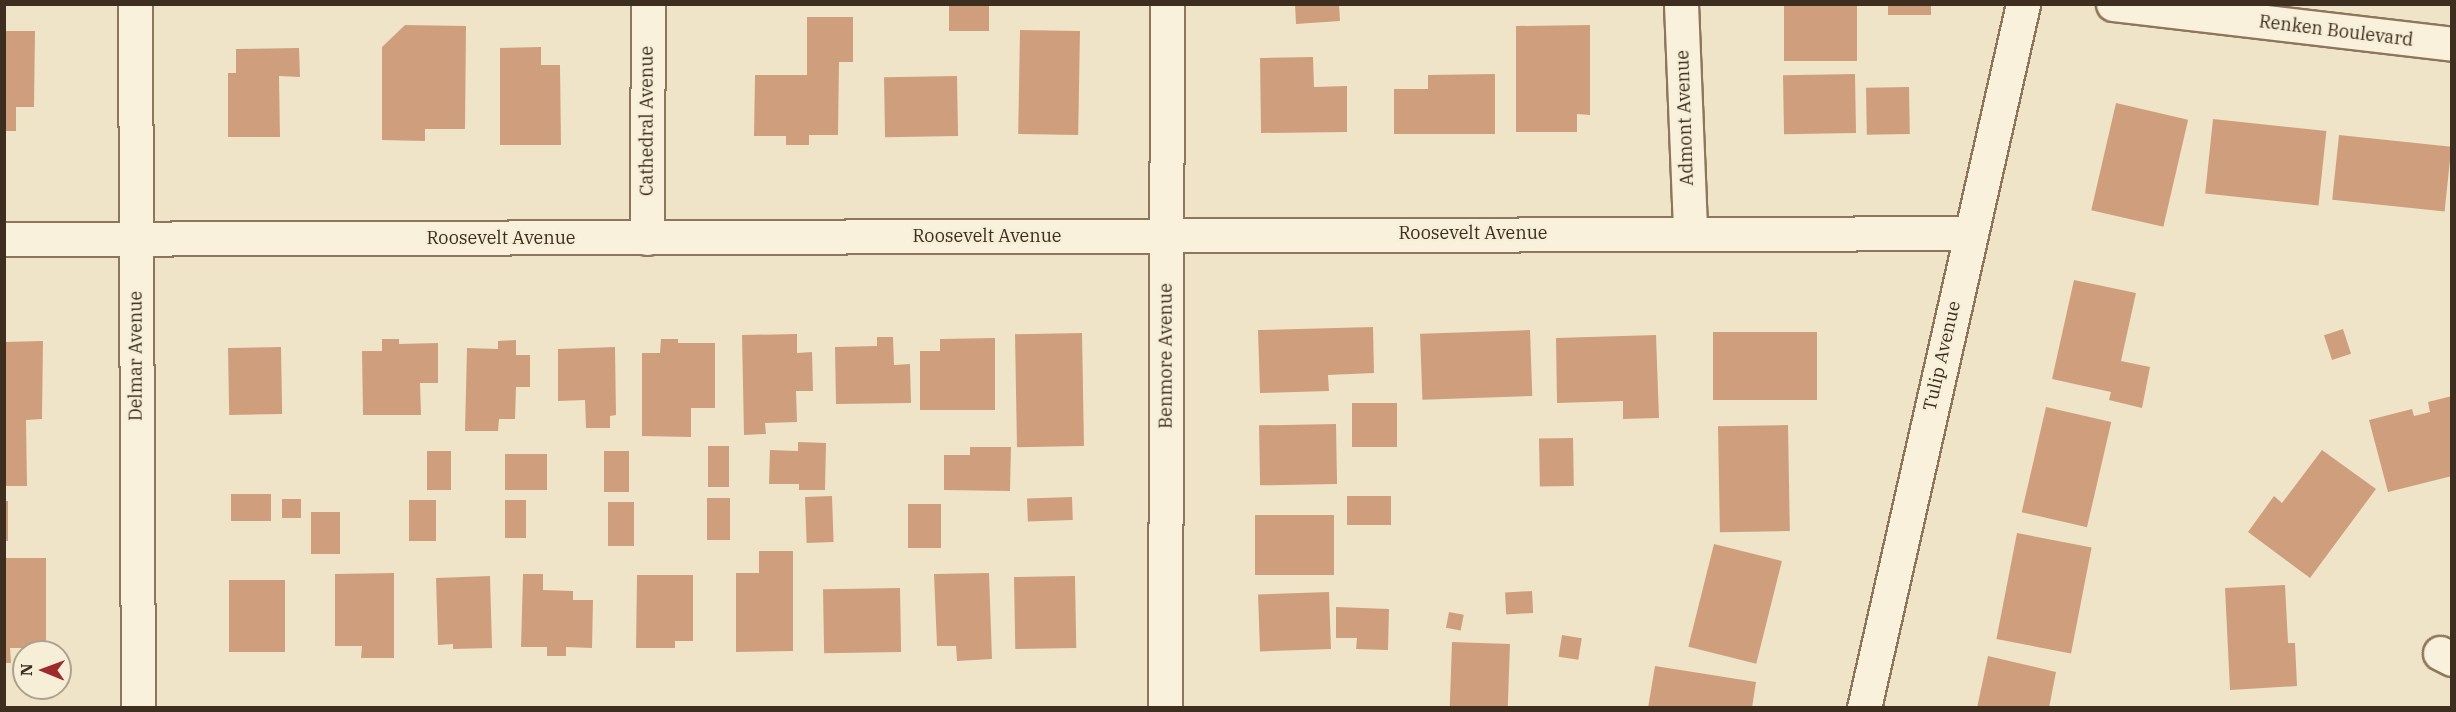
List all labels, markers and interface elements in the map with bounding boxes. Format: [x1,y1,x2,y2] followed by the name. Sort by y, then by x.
[2258,11,2414,51] street label: Renken Boulevard
[636,46,658,196] street label: Cathedral Avenue
[1672,50,1698,186] street label: Admont Avenue
[1398,222,1548,244] street label: Roosevelt Avenue
[912,225,1062,247] street label: Roosevelt Avenue
[426,227,576,249] street label: Roosevelt Avenue
[1155,283,1177,429] street label: Benmore Avenue
[125,291,147,421] street label: Delmar Avenue
[1919,299,1965,413] street label: Tulip Avenue
[12,640,72,700] north arrow
[16,663,36,676] text: N

